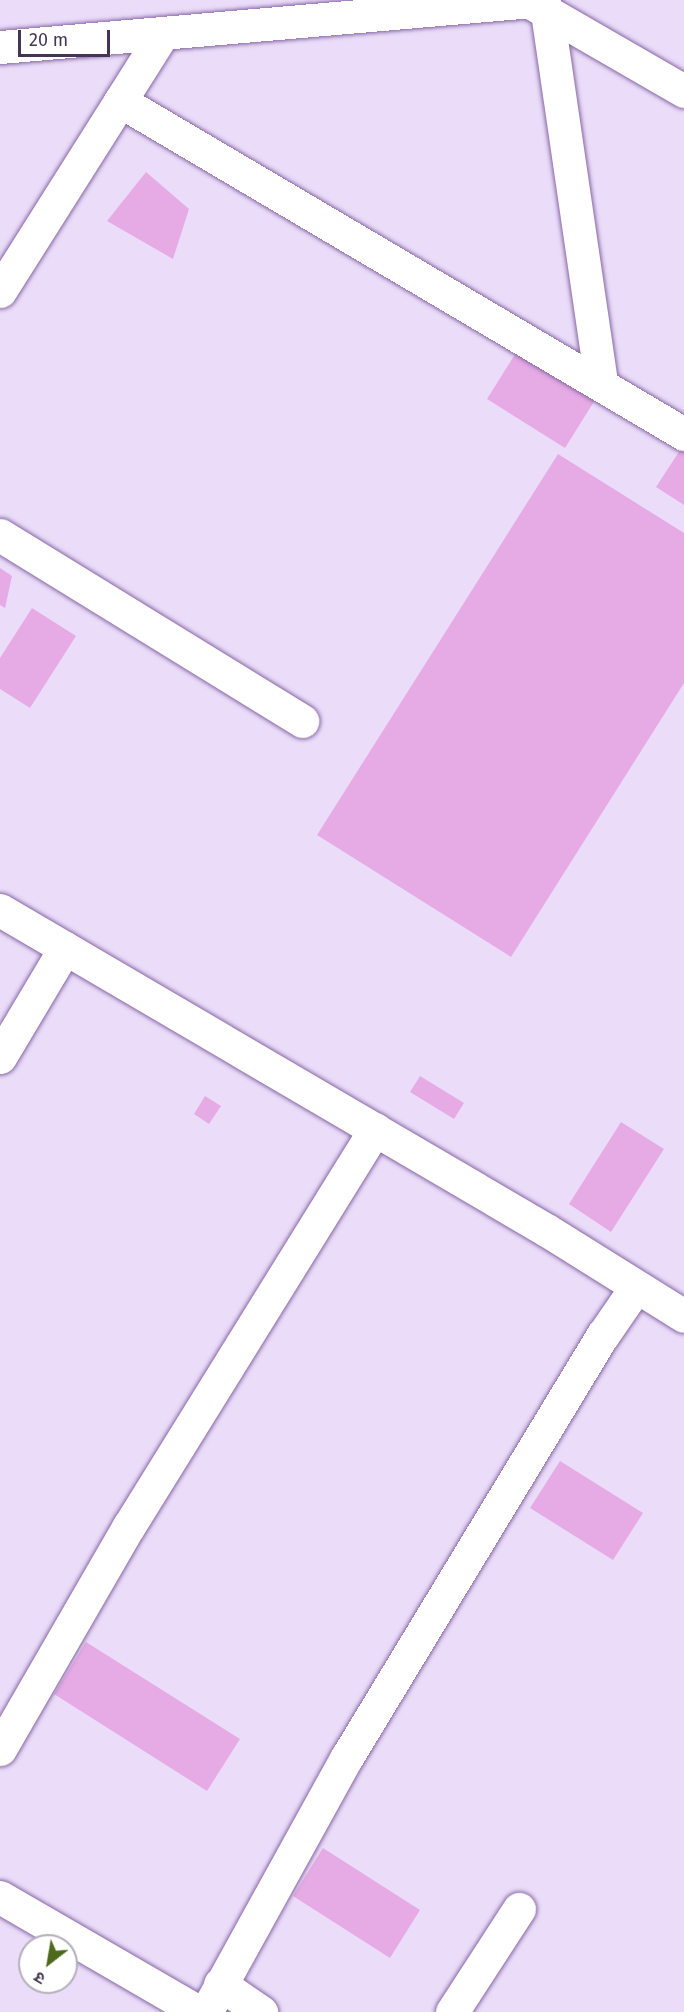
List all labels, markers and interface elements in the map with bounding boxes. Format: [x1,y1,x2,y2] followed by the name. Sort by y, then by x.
[21,18,112,56] scale bar
[29,29,68,51] text: 20 m
[18,1934,78,1994] north arrow
[31,1968,48,1989] text: उ

